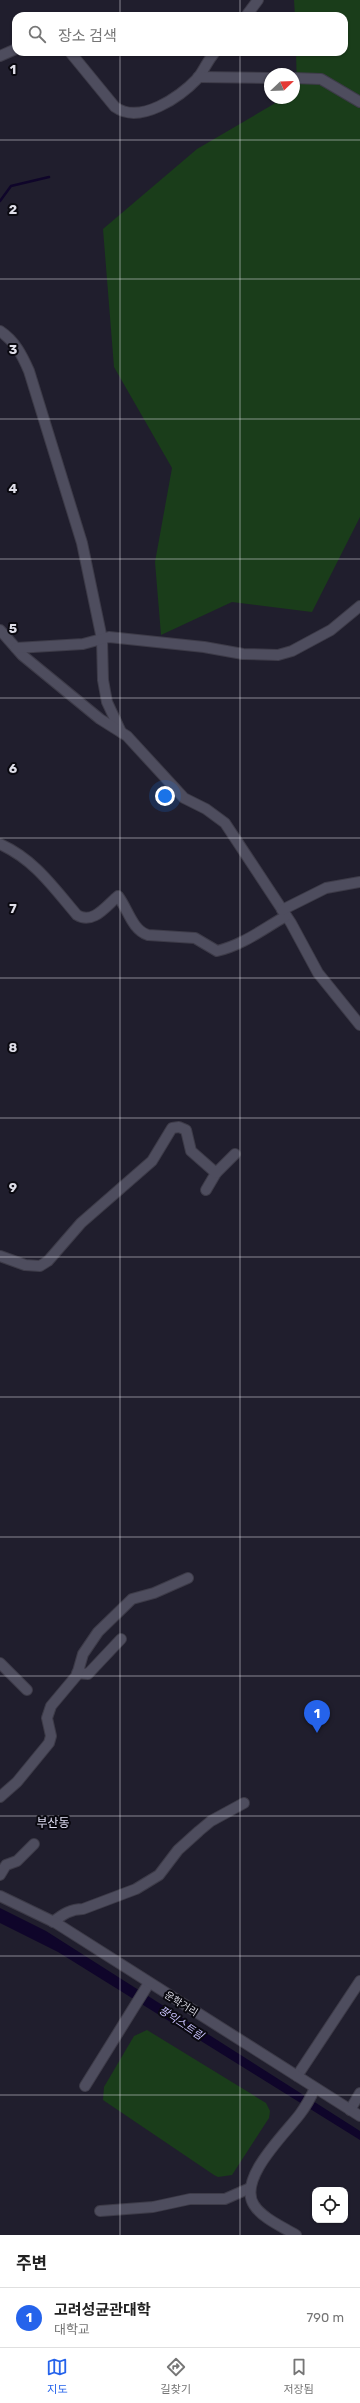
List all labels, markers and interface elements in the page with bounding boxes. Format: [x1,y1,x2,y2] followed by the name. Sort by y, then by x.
[12,12,348,56] search box
[26,23,48,45] icon: search
[58,27,117,45] text: 장소 검색
[10,62,16,77] text: 1
[264,68,300,104] north arrow
[9,202,17,217] text: 2
[9,342,18,357] text: 3
[9,481,18,496] text: 4
[9,621,17,636] text: 5
[9,761,18,776] text: 6
[155,786,175,806] your location
[9,901,17,916] text: 7
[9,1040,18,1055] text: 8
[9,1180,17,1195] text: 9
[304,1700,330,1733] pin: 1
[36,1816,70,1830] district label: 부산동
[162,1989,200,2019] street label: 운학거리
[156,2003,206,2043] water label: 팡익스트림
[312,2187,348,2223] map controls
[312,2187,348,2223] button: locate
[16,2253,47,2273] text: 주변
[54,2301,151,2319] text: 고려성균관대학
[26,2310,32,2325] text: 1
[307,2310,344,2325] text: 790 m
[54,2322,90,2337] text: 대학교
[46,2356,68,2396] tab: 지도
[161,2356,191,2396] tab: 길찾기
[283,2356,314,2396] tab: 저장됨

